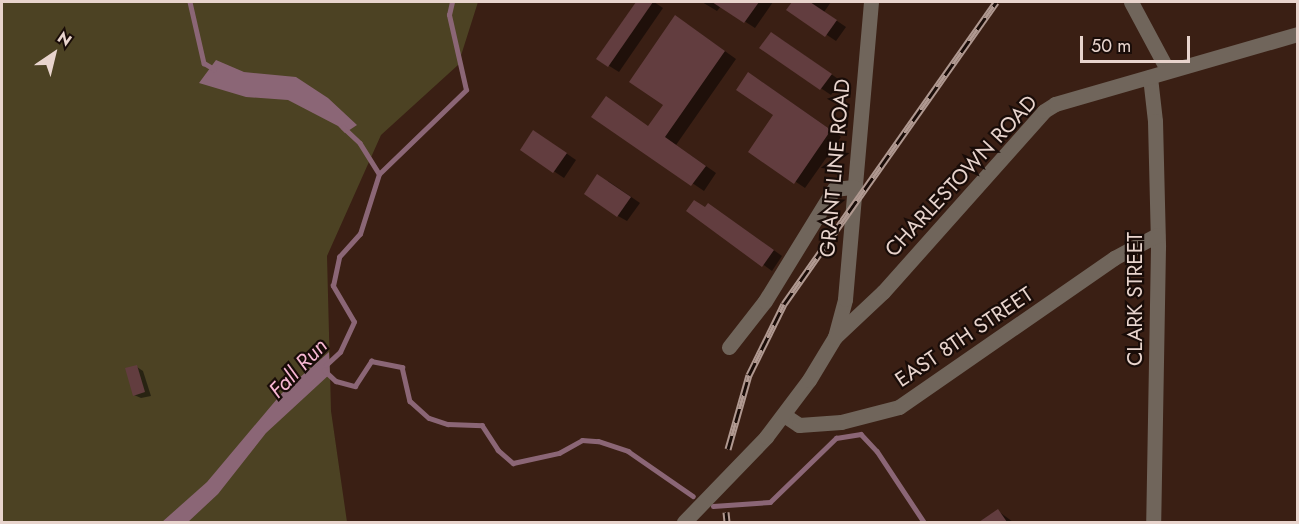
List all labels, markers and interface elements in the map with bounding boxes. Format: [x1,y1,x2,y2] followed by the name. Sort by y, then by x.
[24,24,84,84] north arrow
[1083,24,1192,62] scale bar
[53,26,76,52] text: N
[1091,33,1131,59] text: 50 m
[815,78,855,258] street label: GRANT LINE ROAD
[880,90,1042,262] street label: CHARLESTOWN ROAD
[1122,232,1148,366] street label: CLARK STREET
[890,282,1038,392] street label: EAST 8TH STREET
[263,333,333,403] water label: Fall Run

